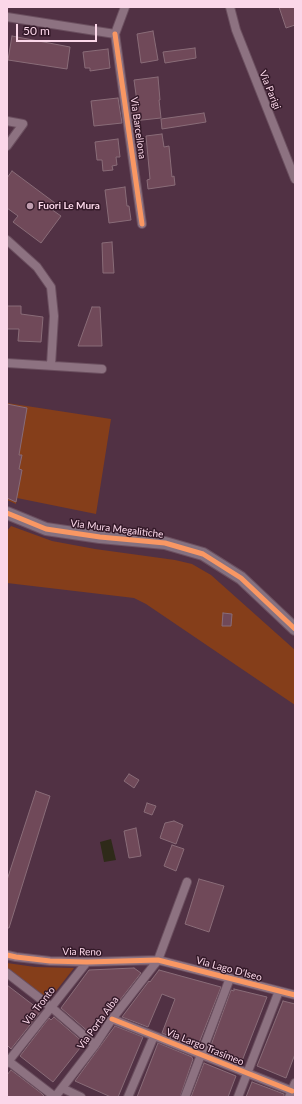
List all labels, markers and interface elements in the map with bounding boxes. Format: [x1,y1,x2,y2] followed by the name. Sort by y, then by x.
[18,16,99,42] scale bar
[23,23,50,38] text: 50 m
[257,69,283,111] street label: Via Parigi
[128,96,148,160] street label: Via Barcellona
[38,200,100,212] place label: Fuori Le Mura
[25,201,35,211] marker: Fuori Le Mura
[70,517,164,541] street label: Via Mura Megalitiche
[62,946,102,958] street label: Via Reno
[195,954,263,984] street label: Via Lago D'Iseo
[20,984,58,1028] street label: Via Tronto
[75,994,121,1052] street label: Via Porta Alba
[164,1026,246,1068] street label: Via Largo Trasimeo

